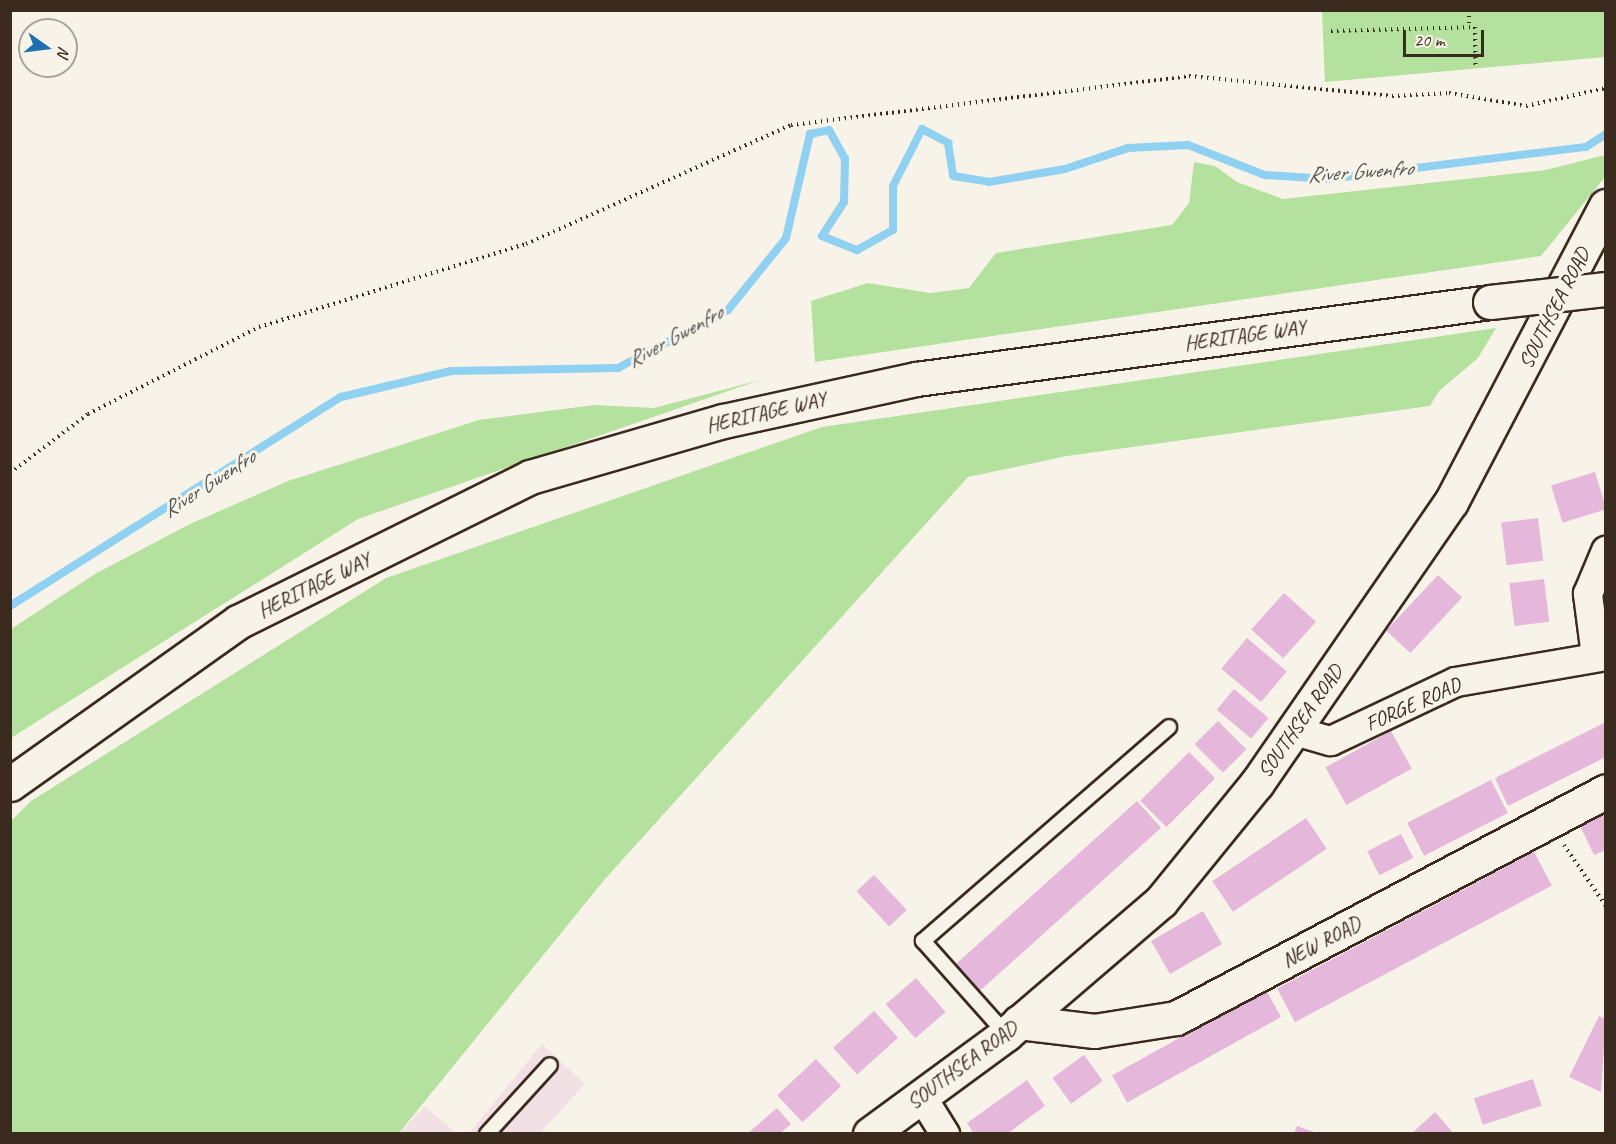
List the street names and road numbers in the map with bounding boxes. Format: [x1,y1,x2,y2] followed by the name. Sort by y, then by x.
[1513,243,1595,373] street label: SOUTHSEA ROAD
[1182,314,1308,356] street label: HERITAGE WAY
[703,386,829,438] street label: HERITAGE WAY
[253,547,375,623] street label: HERITAGE WAY
[1251,659,1349,783] street label: SOUTHSEA ROAD
[1361,672,1465,736] street label: FORGE ROAD
[1276,910,1366,974] street label: NEW ROAD
[901,1015,1023,1115] street label: SOUTHSEA ROAD

